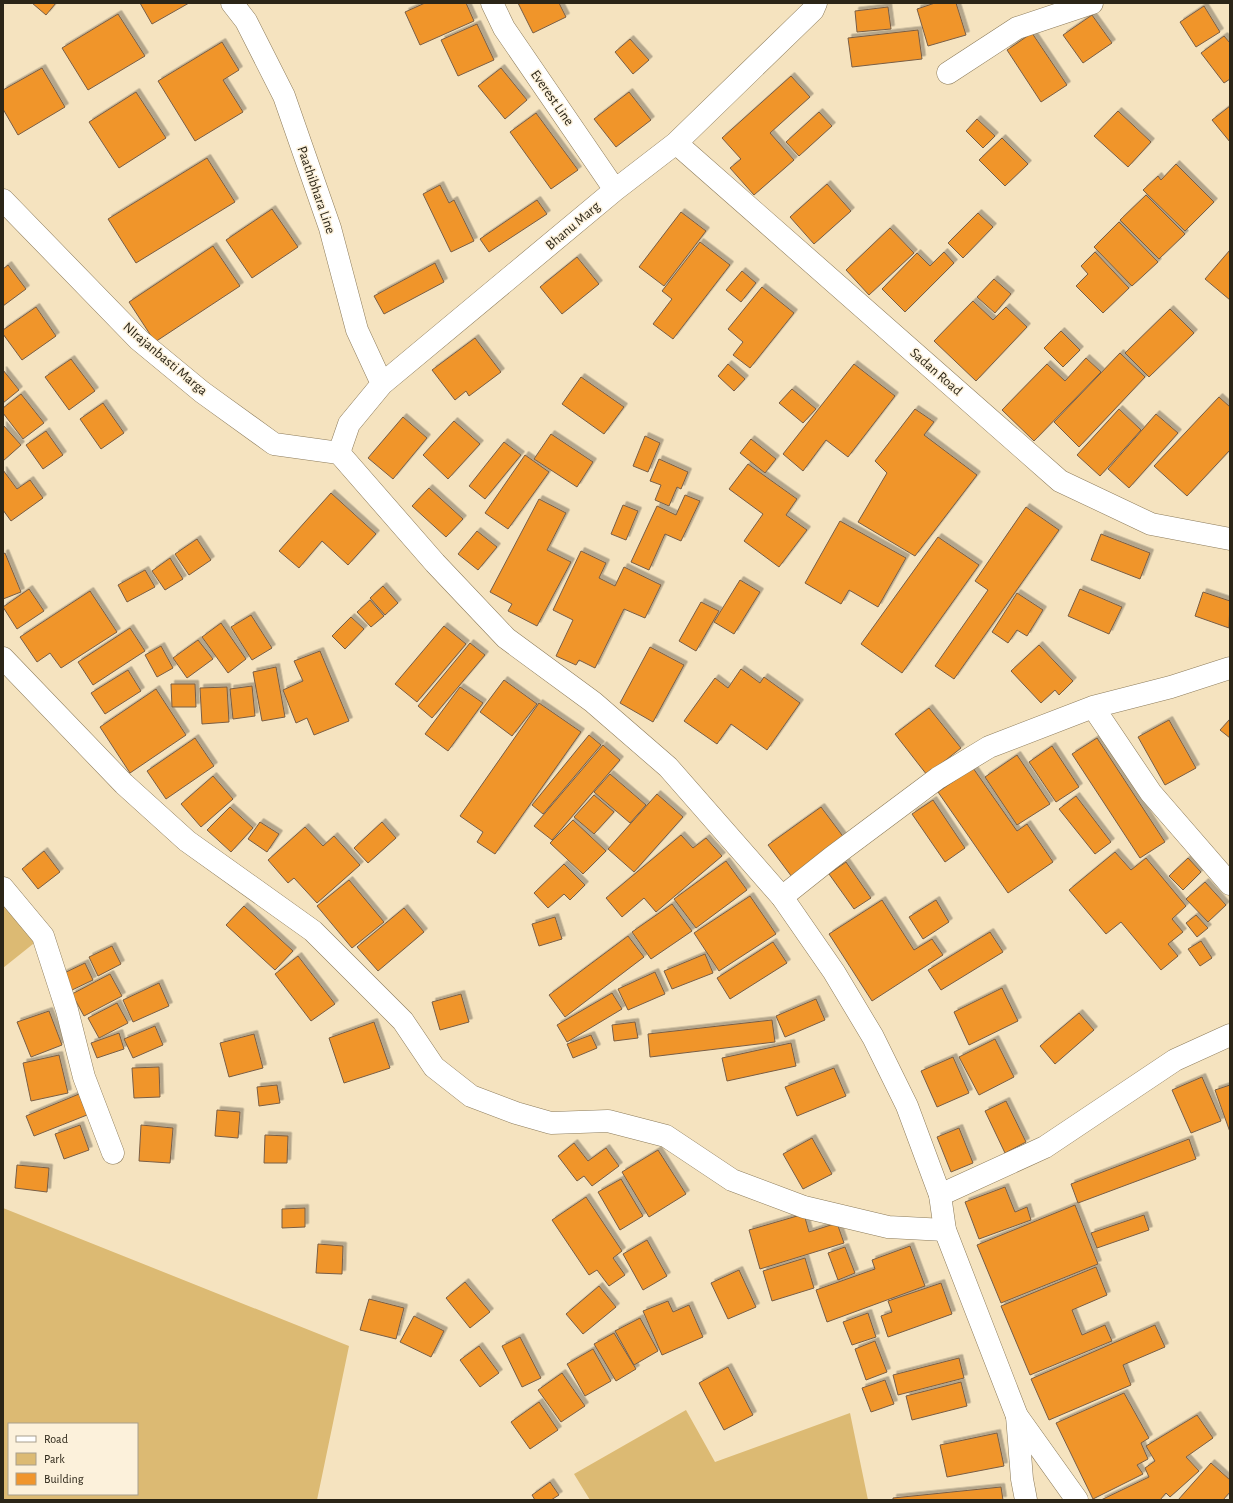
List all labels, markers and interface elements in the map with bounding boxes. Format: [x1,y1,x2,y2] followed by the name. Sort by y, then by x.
[528,68,576,128] street label: Everest Line
[294,144,338,236] street label: Paathibhara Line
[543,199,603,253] street label: Bhanu Marg
[120,320,210,398] street label: NIrajanbasti Marga
[907,346,965,398] street label: Sadan Road
[8,1423,138,1495] legend
[44,1433,68,1445] text: Road
[44,1453,65,1465] text: Park
[44,1473,84,1485] text: Building

